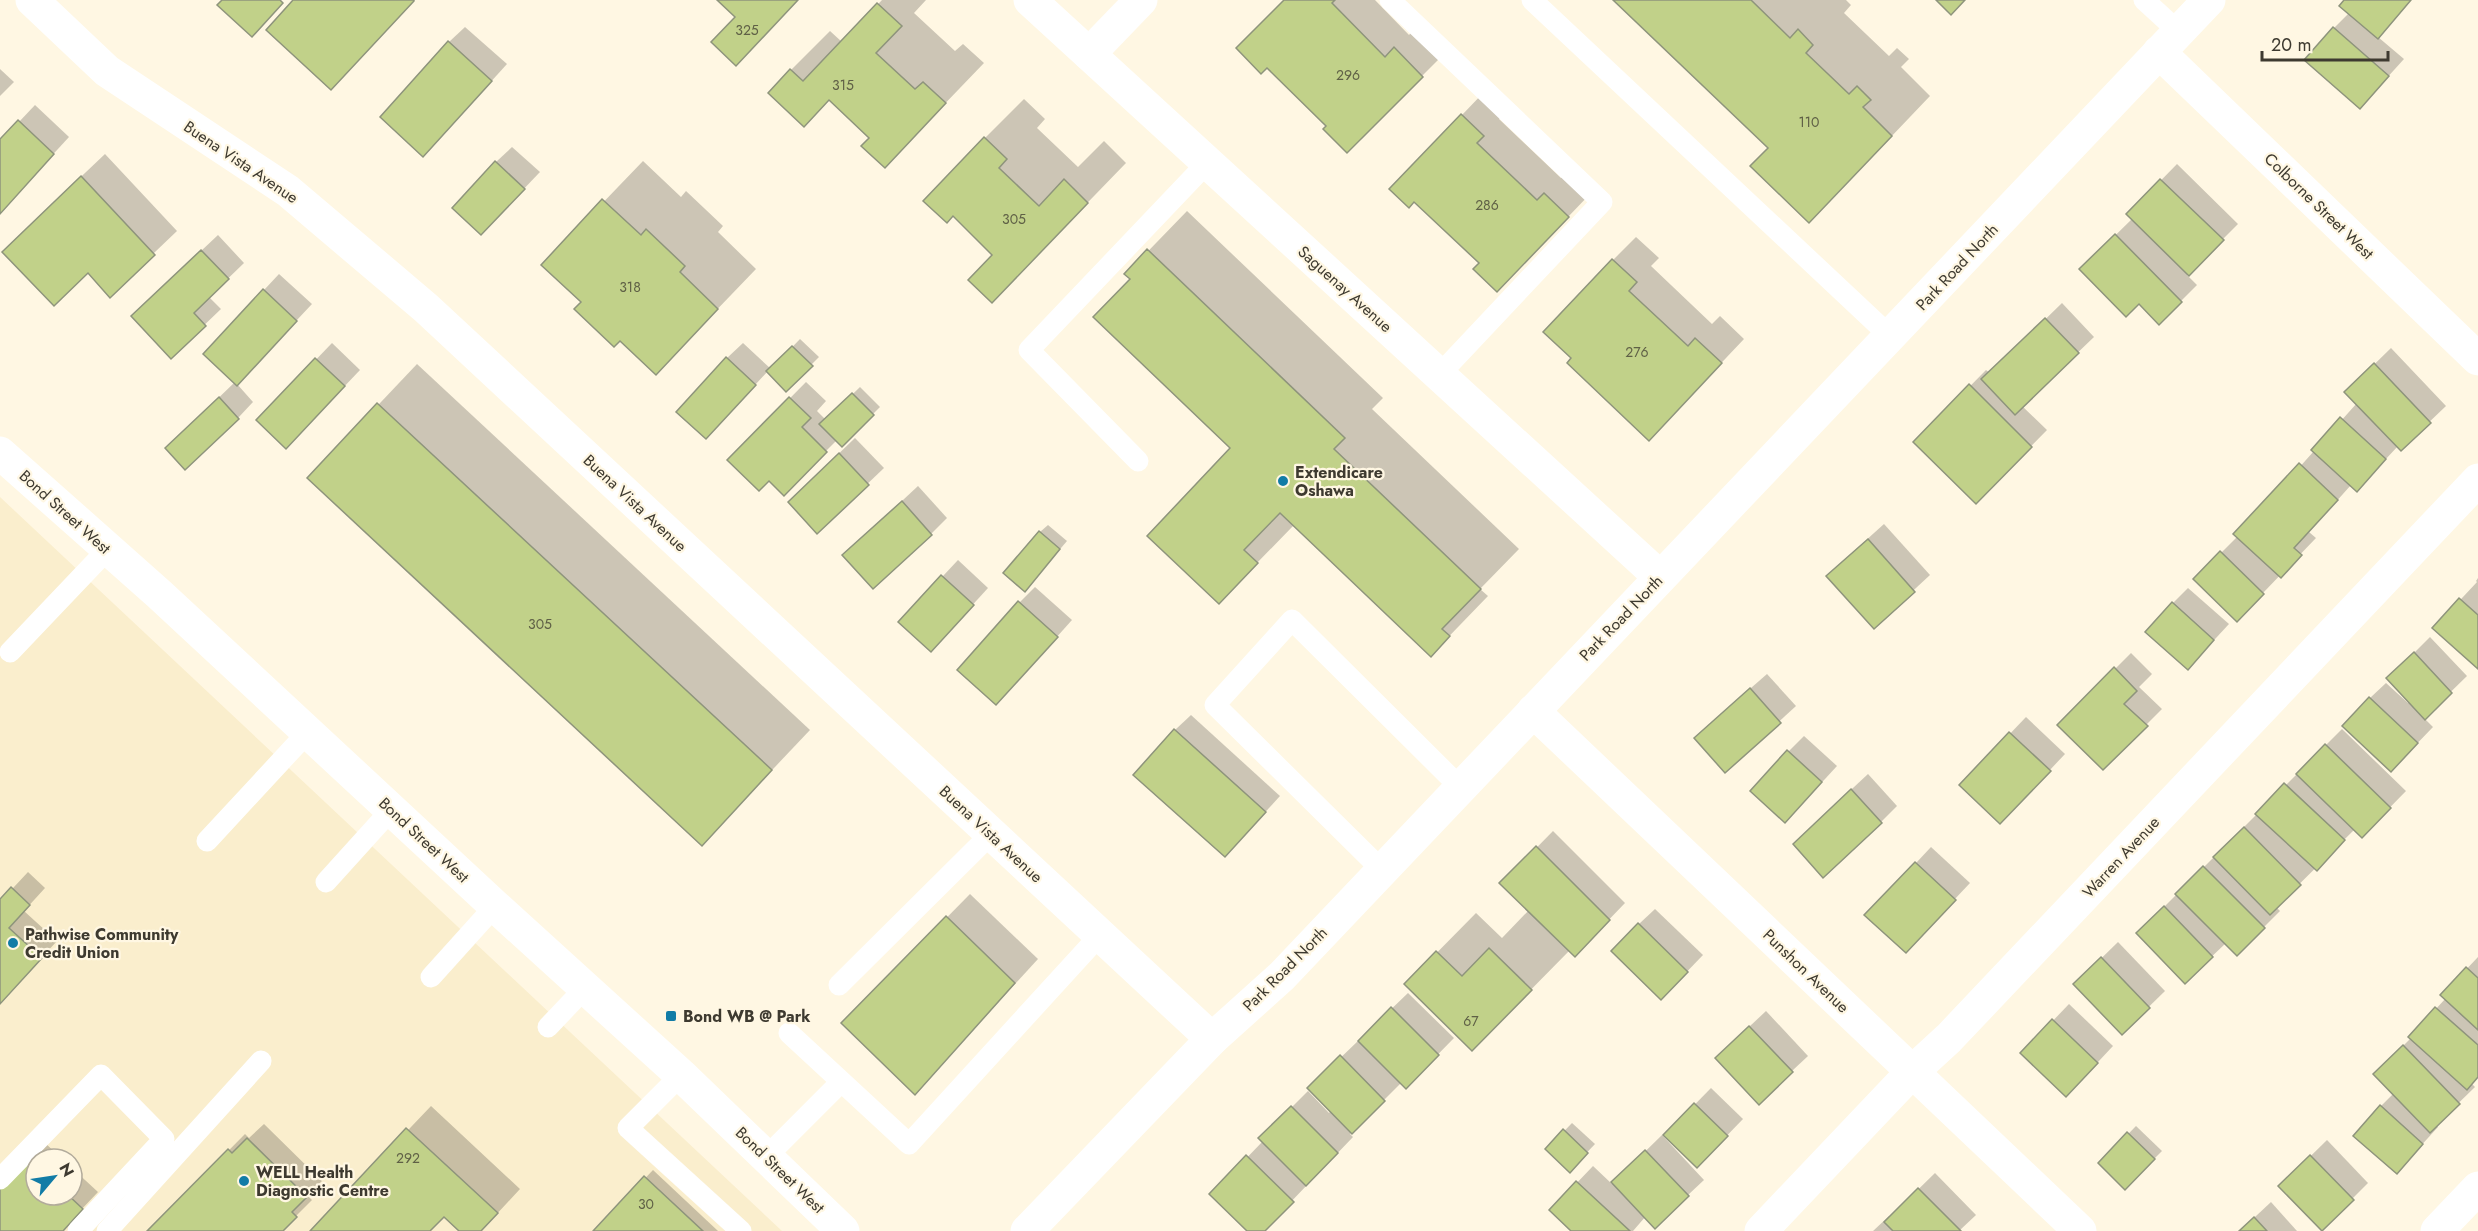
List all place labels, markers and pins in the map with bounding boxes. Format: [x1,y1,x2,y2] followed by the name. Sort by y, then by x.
[1295,461,1383,502] place label: Extendicare Oshawa
[1276,474,1290,488] marker: Extendicare Oshawa
[25,923,179,964] place label: Pathwise Community Credit Union
[6,936,20,950] marker: Pathwise Community Credit Union
[683,1005,811,1028] place label: Bond WB @ Park
[664,1009,678,1023] marker: Bond WB @ Park
[256,1161,389,1202] place label: WELL Health Diagnostic Centre
[237,1174,251,1188] marker: WELL Health Diagnostic Centre

